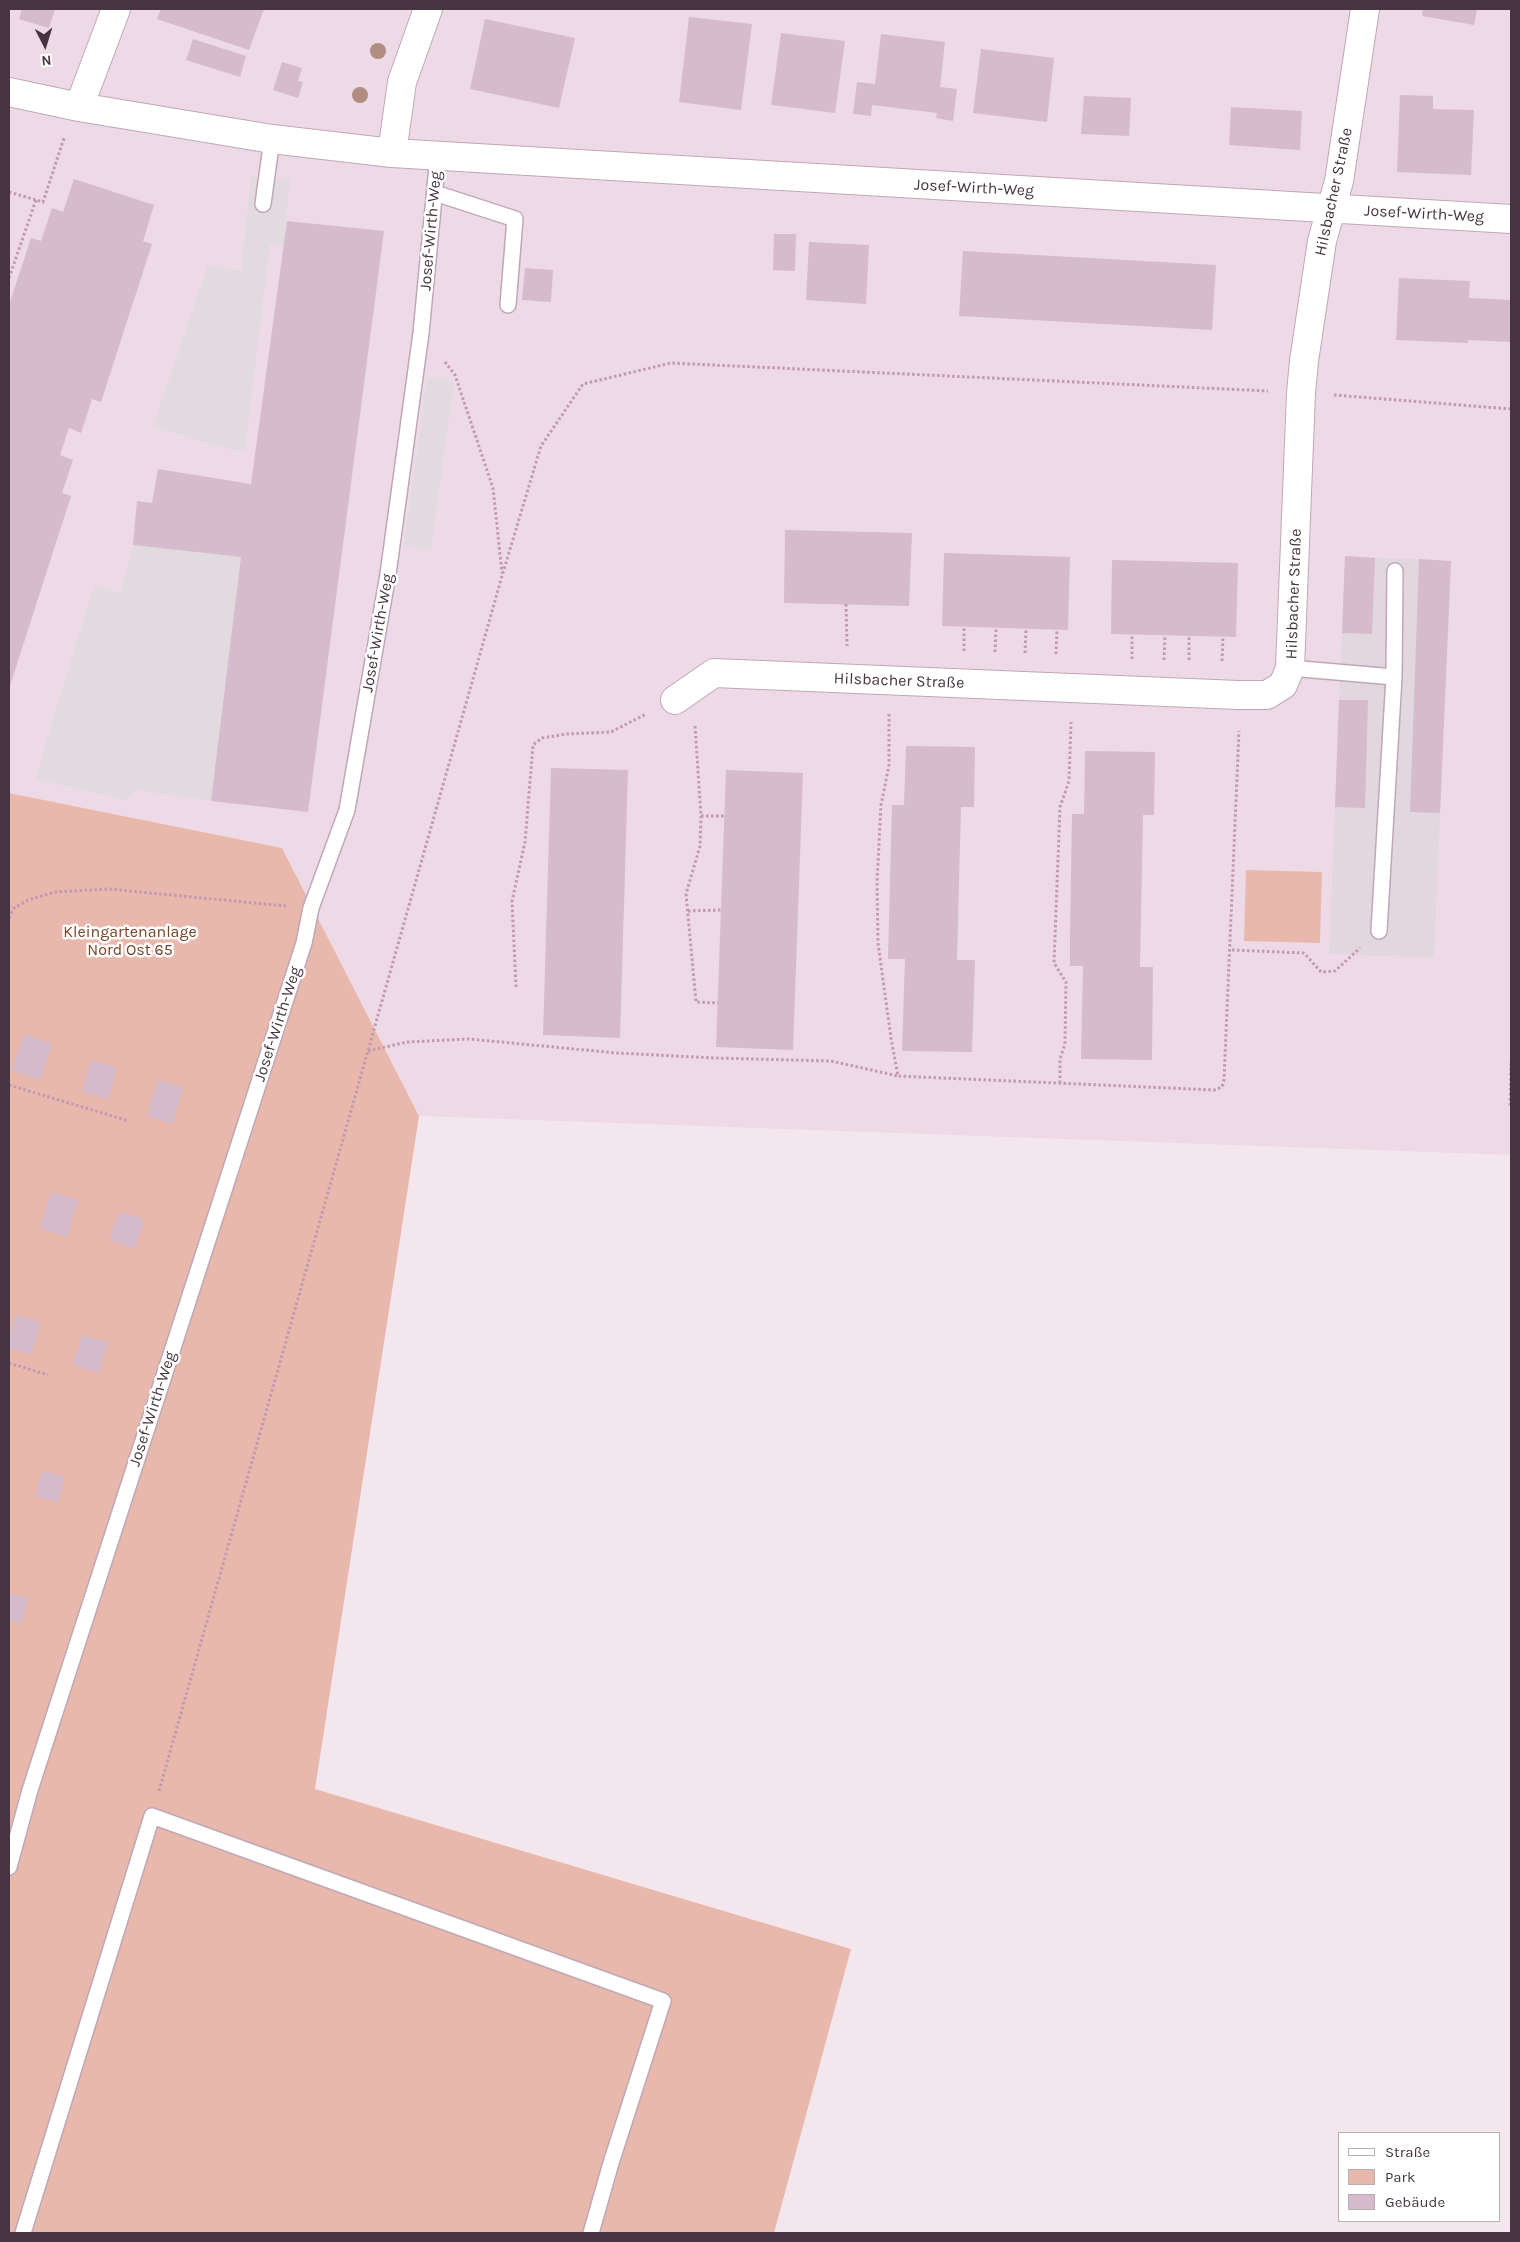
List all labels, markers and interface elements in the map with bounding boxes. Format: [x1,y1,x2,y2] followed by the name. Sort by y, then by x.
[20,20,70,70] north arrow
[41,52,52,69] text: N
[1311,126,1357,258] street label: Hilsbacher Straße
[416,170,446,292] street label: Josef-Wirth-Weg
[914,175,1034,201] street label: Josef-Wirth-Weg
[1364,201,1484,227] street label: Josef-Wirth-Weg
[1282,528,1306,660] street label: Hilsbacher Straße
[358,572,398,694] street label: Josef-Wirth-Weg
[833,669,965,693] street label: Hilsbacher Straße
[63,922,197,960] park label: Kleingartenanlage Nord Ost 65
[250,964,306,1084] street label: Josef-Wirth-Weg
[125,1349,181,1469] street label: Josef-Wirth-Weg
[1338,2132,1500,2222] legend
[1385,2143,1430,2161] text: Straße
[1385,2168,1415,2186] text: Park
[1385,2193,1445,2211] text: Gebäude

